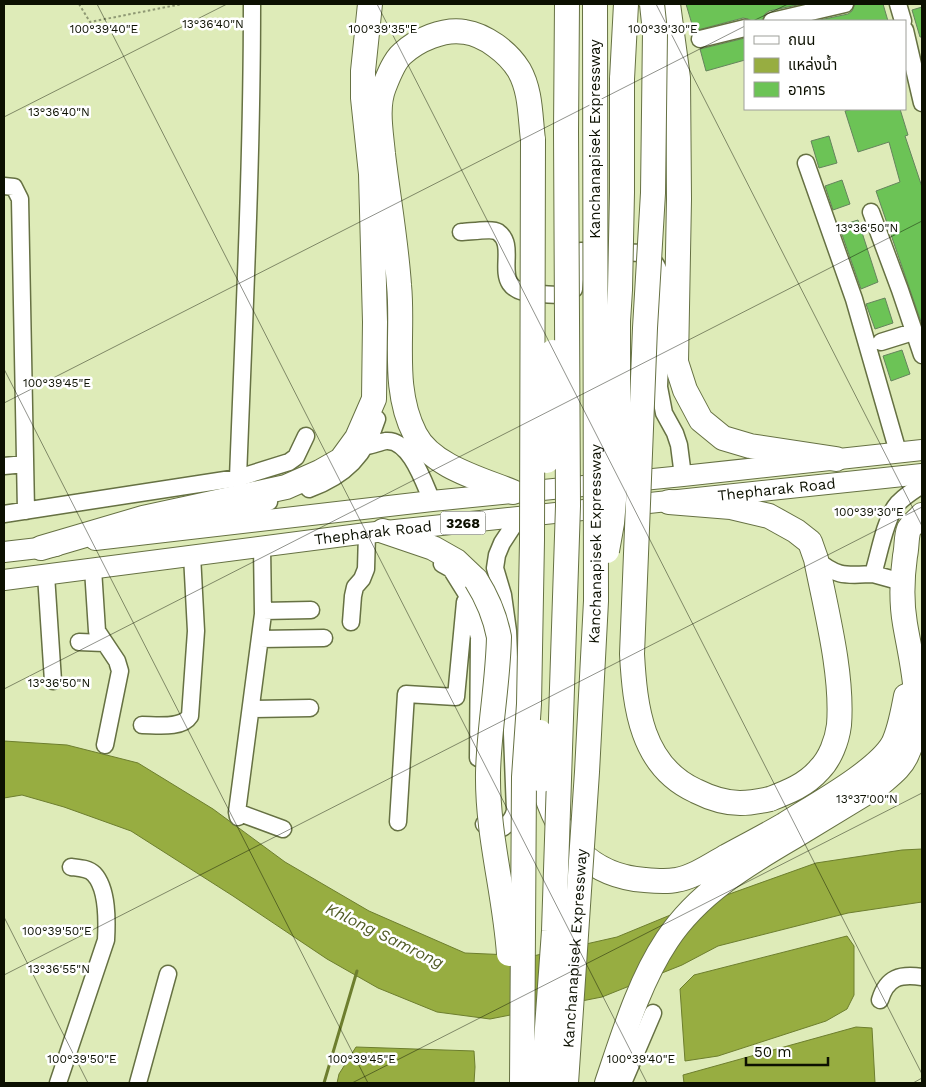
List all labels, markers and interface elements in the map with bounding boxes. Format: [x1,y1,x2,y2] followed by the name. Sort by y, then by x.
[182,17,244,31] text: 13°36'40"N
[744,20,906,110] legend
[70,22,139,36] text: 100°39'40"E
[349,22,418,36] text: 100°39'35"E
[628,22,698,36] text: 100°39'30"E
[788,31,815,49] text: ถนน
[586,39,604,239] street label: Kanchanapisek Expressway
[788,54,837,74] text: แหล่งน้ำ
[788,81,825,99] text: อาคาร
[28,105,90,119] text: 13°36'40"N
[836,221,898,235] text: 13°36'50"N
[23,376,91,390] text: 100°39'45"E
[585,444,605,644] street label: Kanchanapisek Expressway
[717,474,836,505] street label: Thepharak Road
[834,505,904,519] text: 100°39'30"E
[440,512,486,534] road number: 3268
[313,517,433,549] street label: Thepharak Road
[28,676,90,690] text: 13°36'50"N
[836,792,898,806] text: 13°37'00"N
[559,848,591,1049] street label: Kanchanapisek Expressway
[323,899,447,972] water label: Khlong Samrong
[22,924,92,938] text: 100°39'50"E
[28,962,90,976] text: 13°36'55"N
[746,1034,828,1066] scale bar
[754,1043,791,1061] text: 50 m
[47,1052,117,1066] text: 100°39'50"E
[328,1052,396,1066] text: 100°39'45"E
[607,1052,676,1066] text: 100°39'40"E

